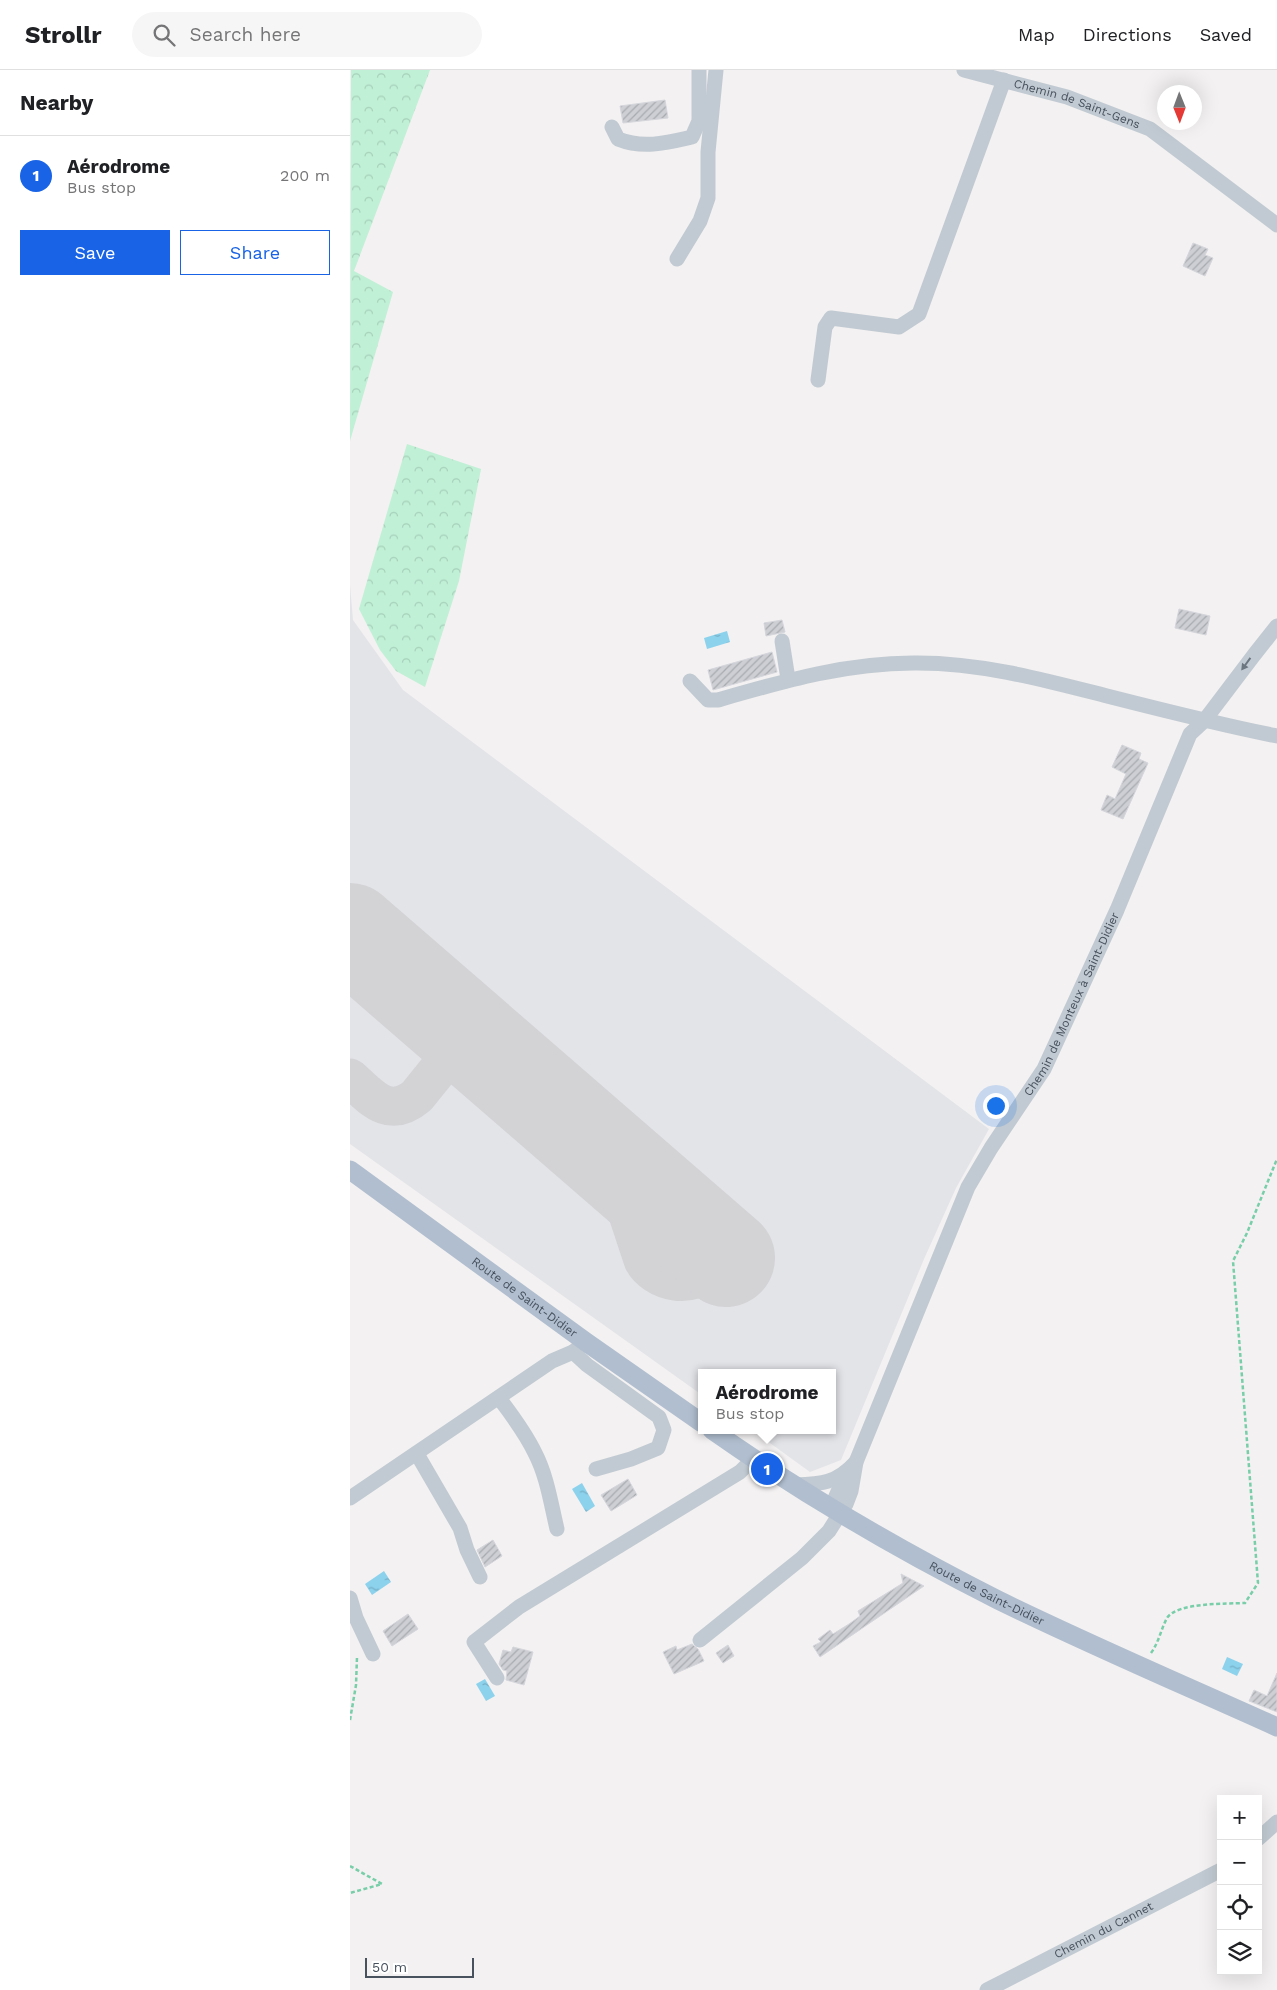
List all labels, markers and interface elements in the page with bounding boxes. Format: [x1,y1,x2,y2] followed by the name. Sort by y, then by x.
[132,12,482,57] search box
[25,21,102,49] text: Strollr
[150,21,178,49] icon: search
[190,23,301,46] text: Search here
[1018,24,1055,45] text: Map
[1083,24,1172,45] text: Directions
[1200,24,1252,45] text: Saved
[1012,76,1142,132] street label: Chemin de Saint-Gens
[1157,85,1202,130] north arrow
[20,90,93,115] text: Nearby
[67,155,170,178] text: Aérodrome
[33,166,39,185] text: 1
[280,166,330,185] text: 200 m
[67,178,136,197] text: Bus stop
[20,230,170,275] button: Save
[180,230,330,275] button: Share
[1241,657,1252,670] one-way arrow
[1021,910,1122,1099] street label: Chemin de Monteux à Saint-Didier
[983,1093,1009,1119] your location
[469,1254,580,1340] street label: Route de Saint-Didier
[698,1369,836,1434] popup
[715,1381,819,1404] text: Aérodrome
[715,1404,784,1423] text: Bus stop
[751,1450,783,1488] pin: 1
[927,1558,1047,1628] street label: Route de Saint-Didier
[1217,1795,1262,1975] map controls
[1217,1795,1262,1840] button: +
[1217,1840,1262,1885] button: −
[1217,1885,1262,1930] button: locate
[1052,1899,1155,1961] street label: Chemin du Cannet
[1217,1930,1262,1975] button: layers
[365,1955,474,1978] scale bar
[372,1959,407,1975] text: 50 m

